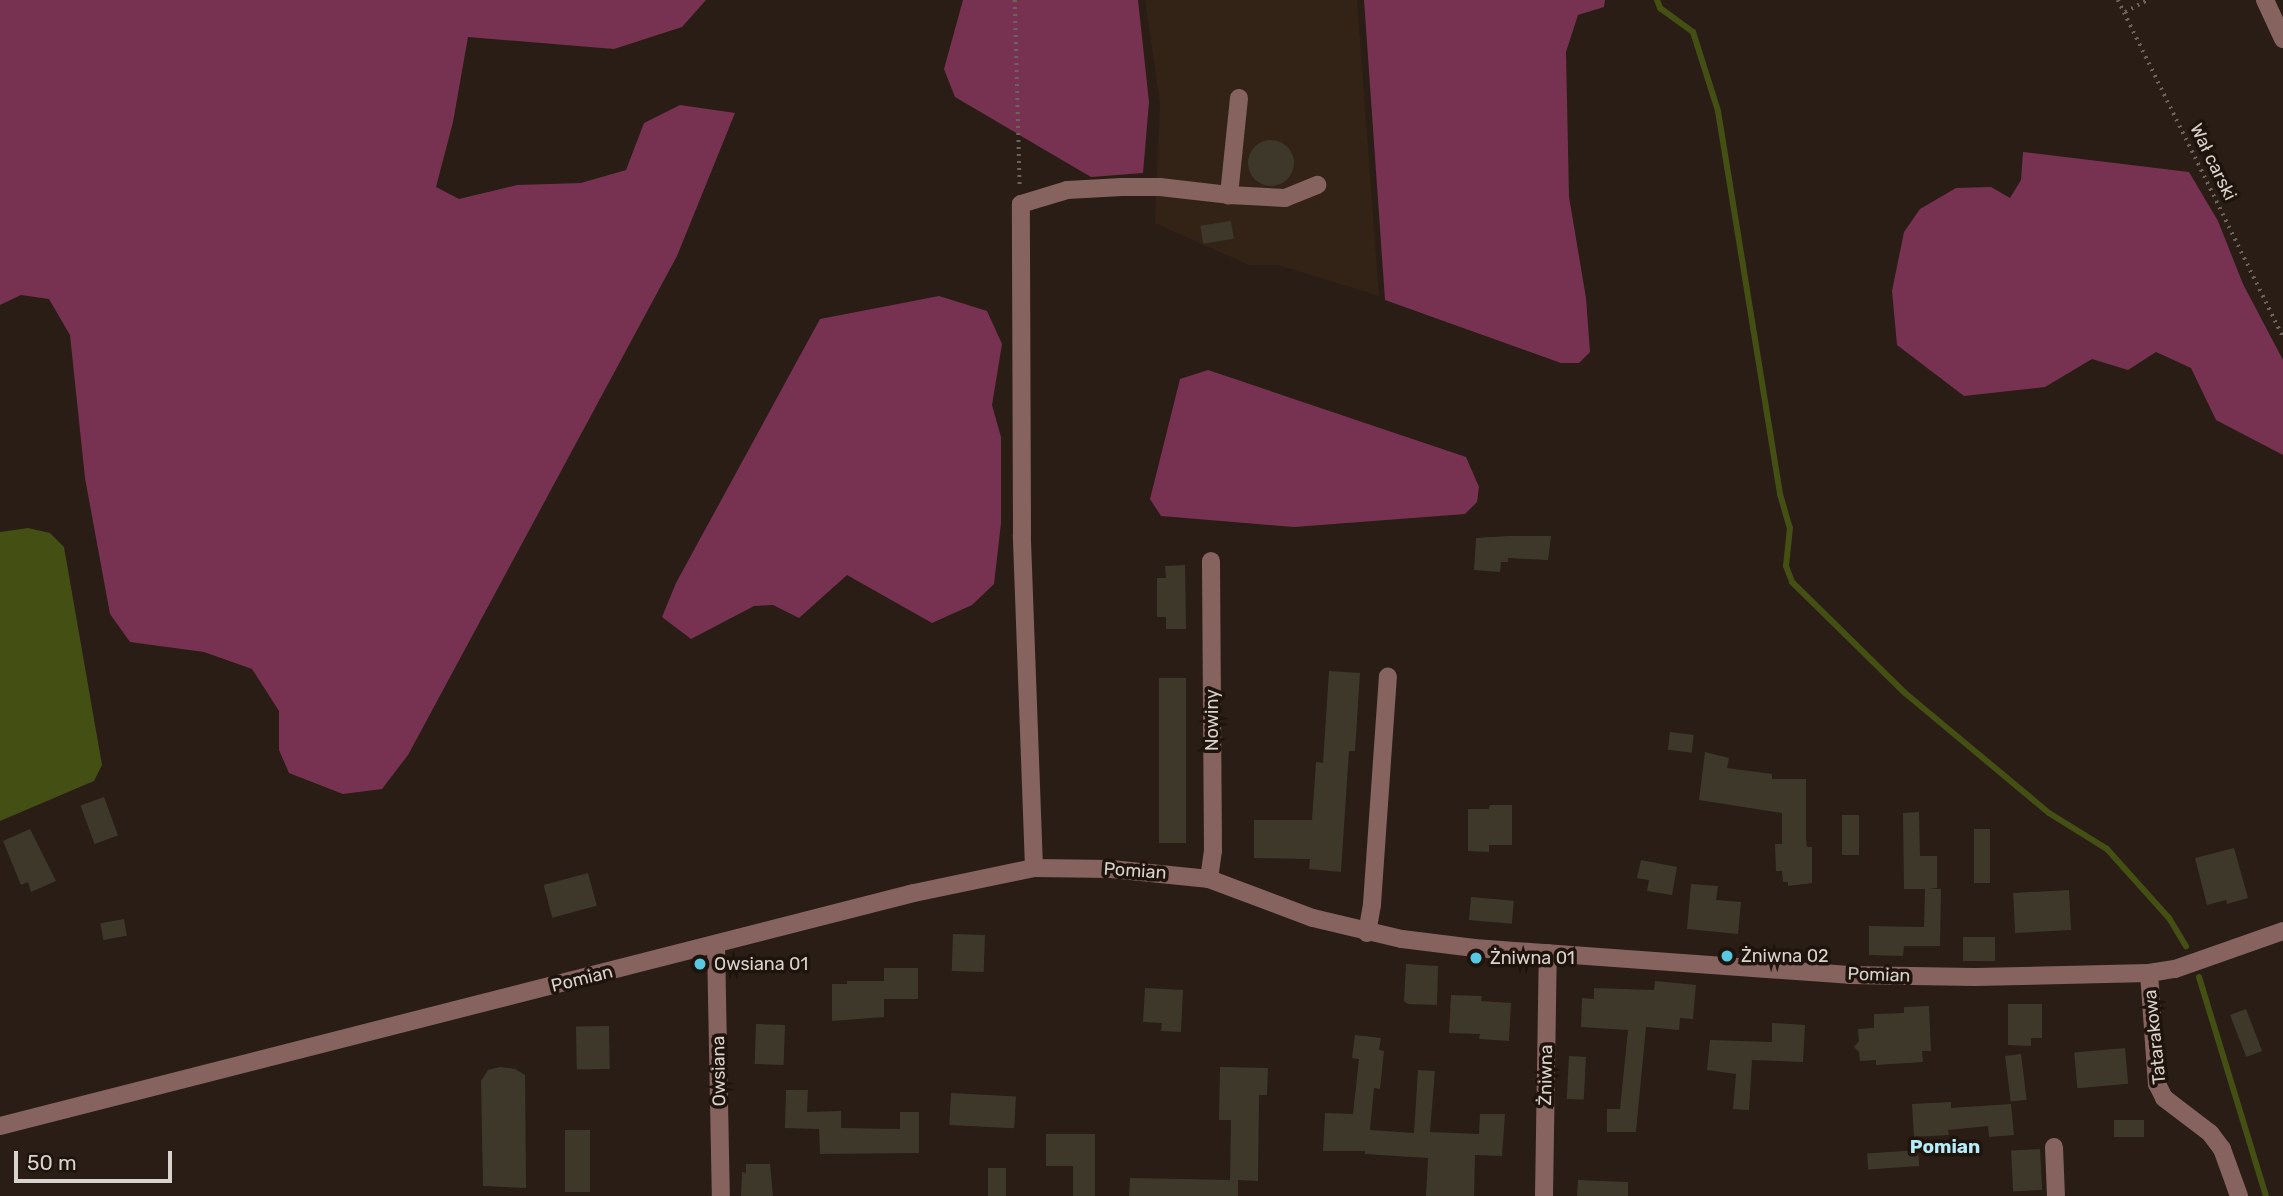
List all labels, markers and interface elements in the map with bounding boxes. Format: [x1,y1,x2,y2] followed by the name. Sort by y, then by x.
[2185,120,2241,204] street label: Wał carski
[1201,689,1223,751] street label: Nowiny
[1103,858,1167,884] street label: Pomian
[1741,945,1829,967] place label: Żniwna 02
[1490,947,1575,969] place label: Żniwna 01
[1719,948,1735,964] marker: Żniwna 02
[1468,950,1484,966] marker: Żniwna 01
[714,953,808,975] place label: Owsiana 01
[692,956,708,972] marker: Owsiana 01
[549,961,615,997] street label: Pomian
[1847,963,1911,987] street label: Pomian
[2139,989,2171,1085] street label: Tatarakowa
[708,1035,730,1107] street label: Owsiana
[1535,1044,1557,1106] street label: Żniwna
[18,1136,175,1180] scale bar
[1910,1136,1980,1158] district label: Pomian
[27,1150,77,1175] text: 50 m

